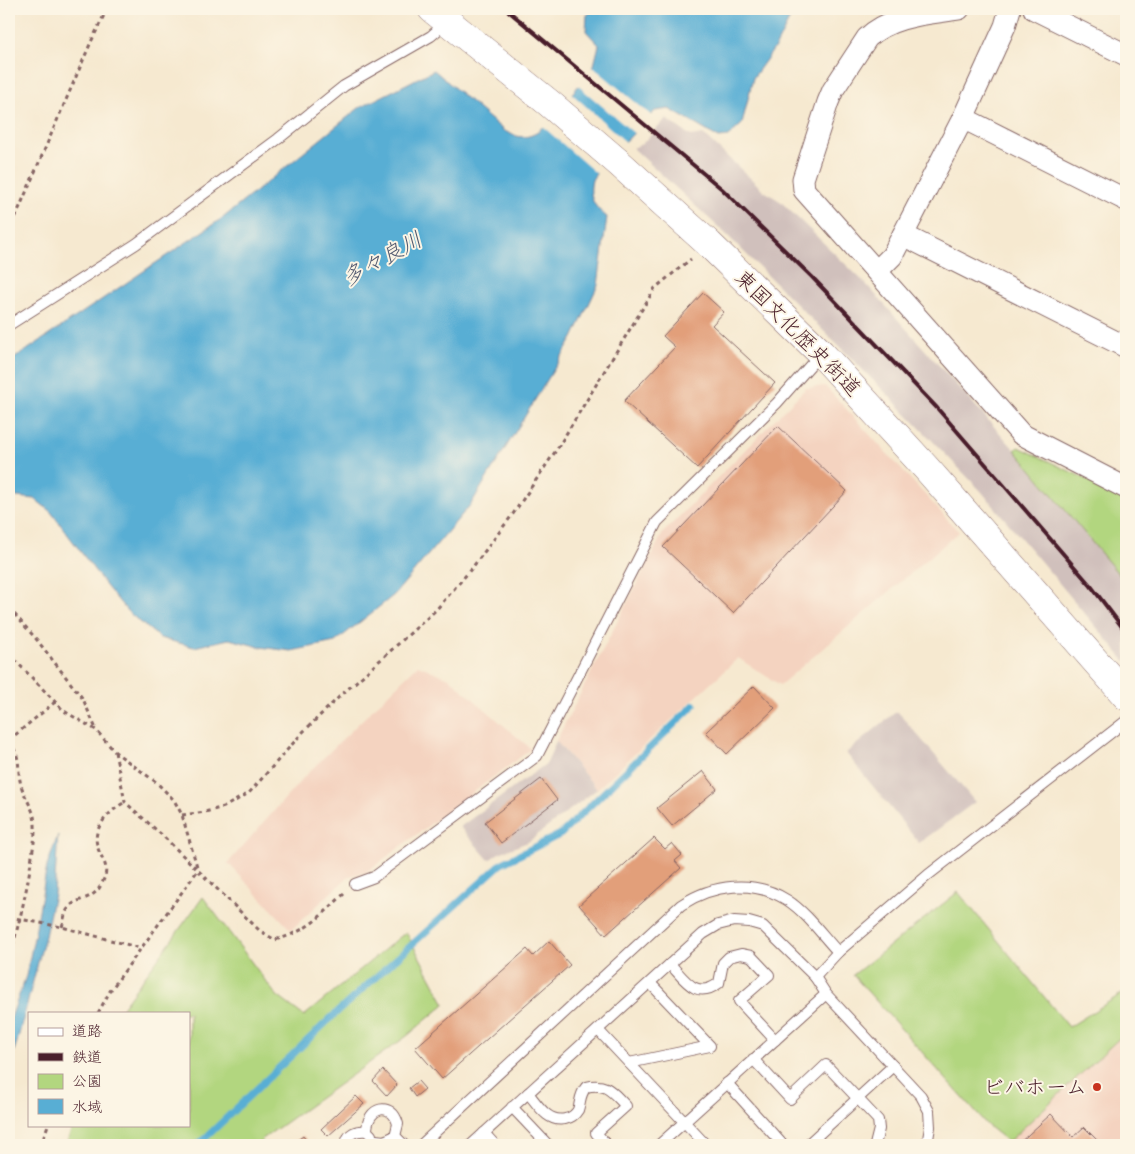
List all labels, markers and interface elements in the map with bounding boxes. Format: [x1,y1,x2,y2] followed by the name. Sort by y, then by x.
[337,225,427,293] water label: 多々良川
[729,264,867,402] street label: 東国文化歴史街道
[28,1012,190,1126] legend
[72,1022,102,1041] text: 道路
[72,1048,102,1067] text: 鉄道
[72,1072,102,1091] text: 公園
[983,1074,1087,1100] place label: ビバホーム
[1091,1081,1103,1093] marker: ビバホーム
[72,1098,102,1117] text: 水域

